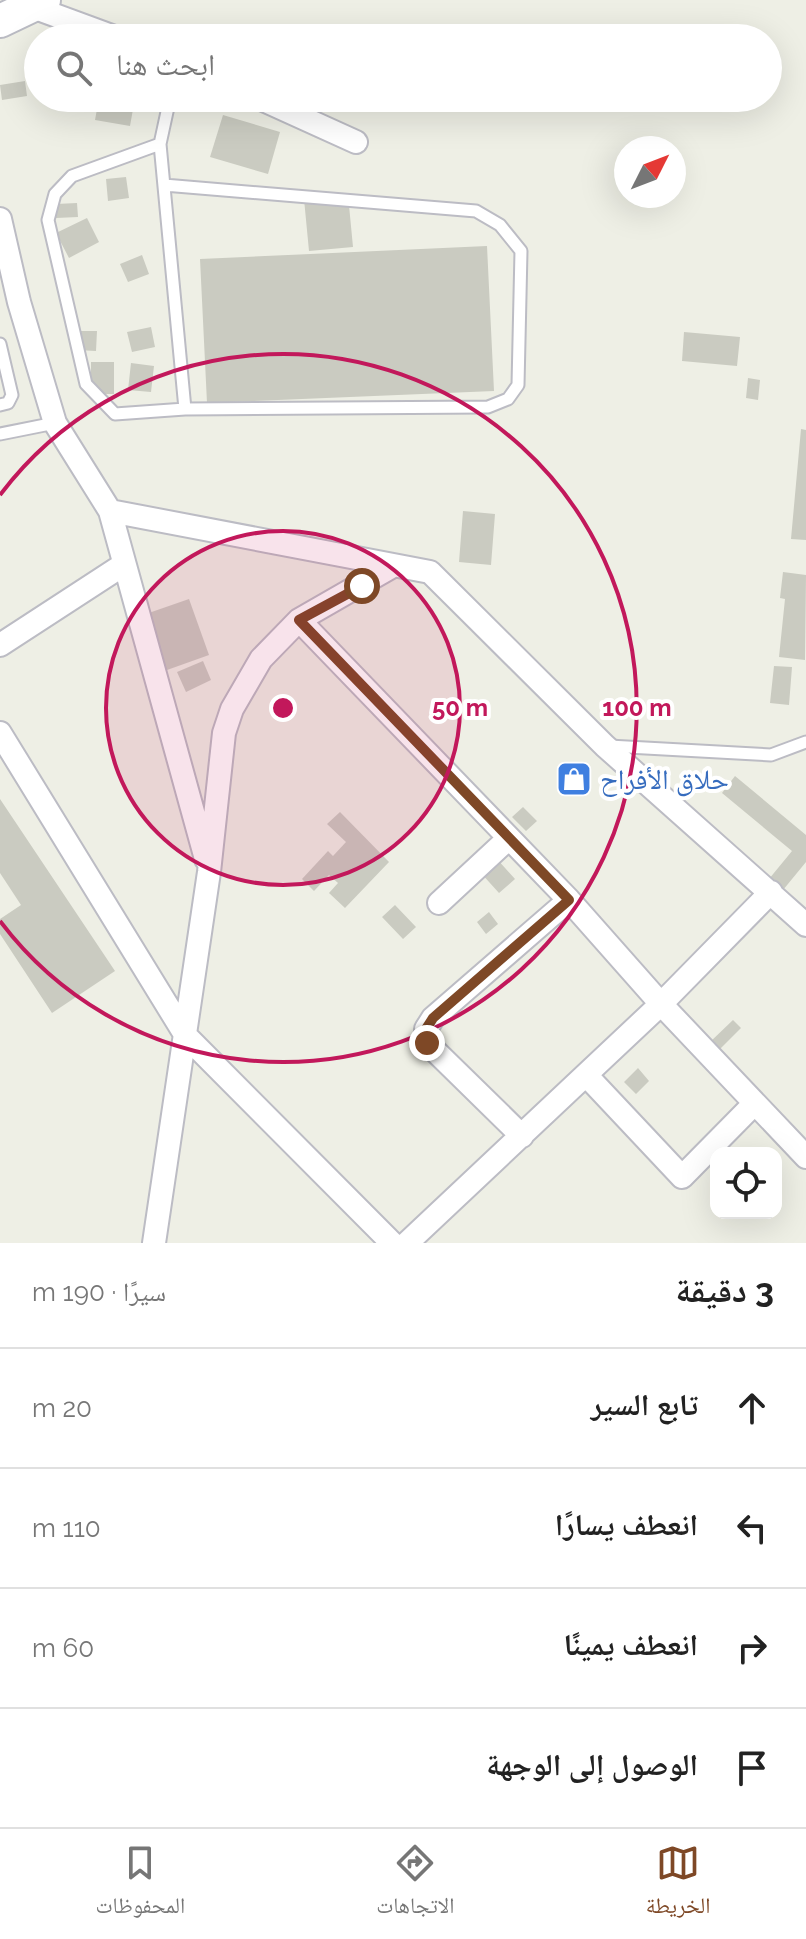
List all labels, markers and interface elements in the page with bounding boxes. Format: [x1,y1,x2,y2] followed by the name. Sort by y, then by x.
[24,24,782,112] search box
[52,46,96,90] icon: search
[116,47,215,82] text: ابحث هنا
[614,136,686,208] north arrow
[344,568,380,604] route start
[432,693,488,722] text: 50 m
[602,693,672,722] text: 100 m
[269,694,297,722] centre of rings
[555,760,593,798] shop icon: حلاق الأفراح
[600,763,729,797] place label: حلاق الأفراح
[409,1025,445,1061] route end
[710,1147,782,1219] map controls
[710,1147,782,1219] button: locate
[675,1270,774,1310] text: 3 دقيقة
[32,1277,166,1307] text: سيرًا · 190 m
[730,1386,774,1430] icon: ahead
[591,1387,698,1422] text: تابع السير
[32,1393,92,1423] text: 20 m
[730,1506,774,1550] icon: left
[555,1507,698,1542] text: انعطف يسارًا
[32,1513,101,1543] text: 110 m
[730,1626,774,1670] icon: right
[564,1627,698,1662] text: انعطف يمينًا
[32,1633,94,1663] text: 60 m
[730,1746,774,1790] icon: arrive
[486,1747,698,1782] text: الوصول إلى الوجهة
[96,1841,185,1927] tab: المحفوظات
[376,1841,454,1927] tab: الاتجاهات
[646,1841,710,1927] tab: الخريطة

